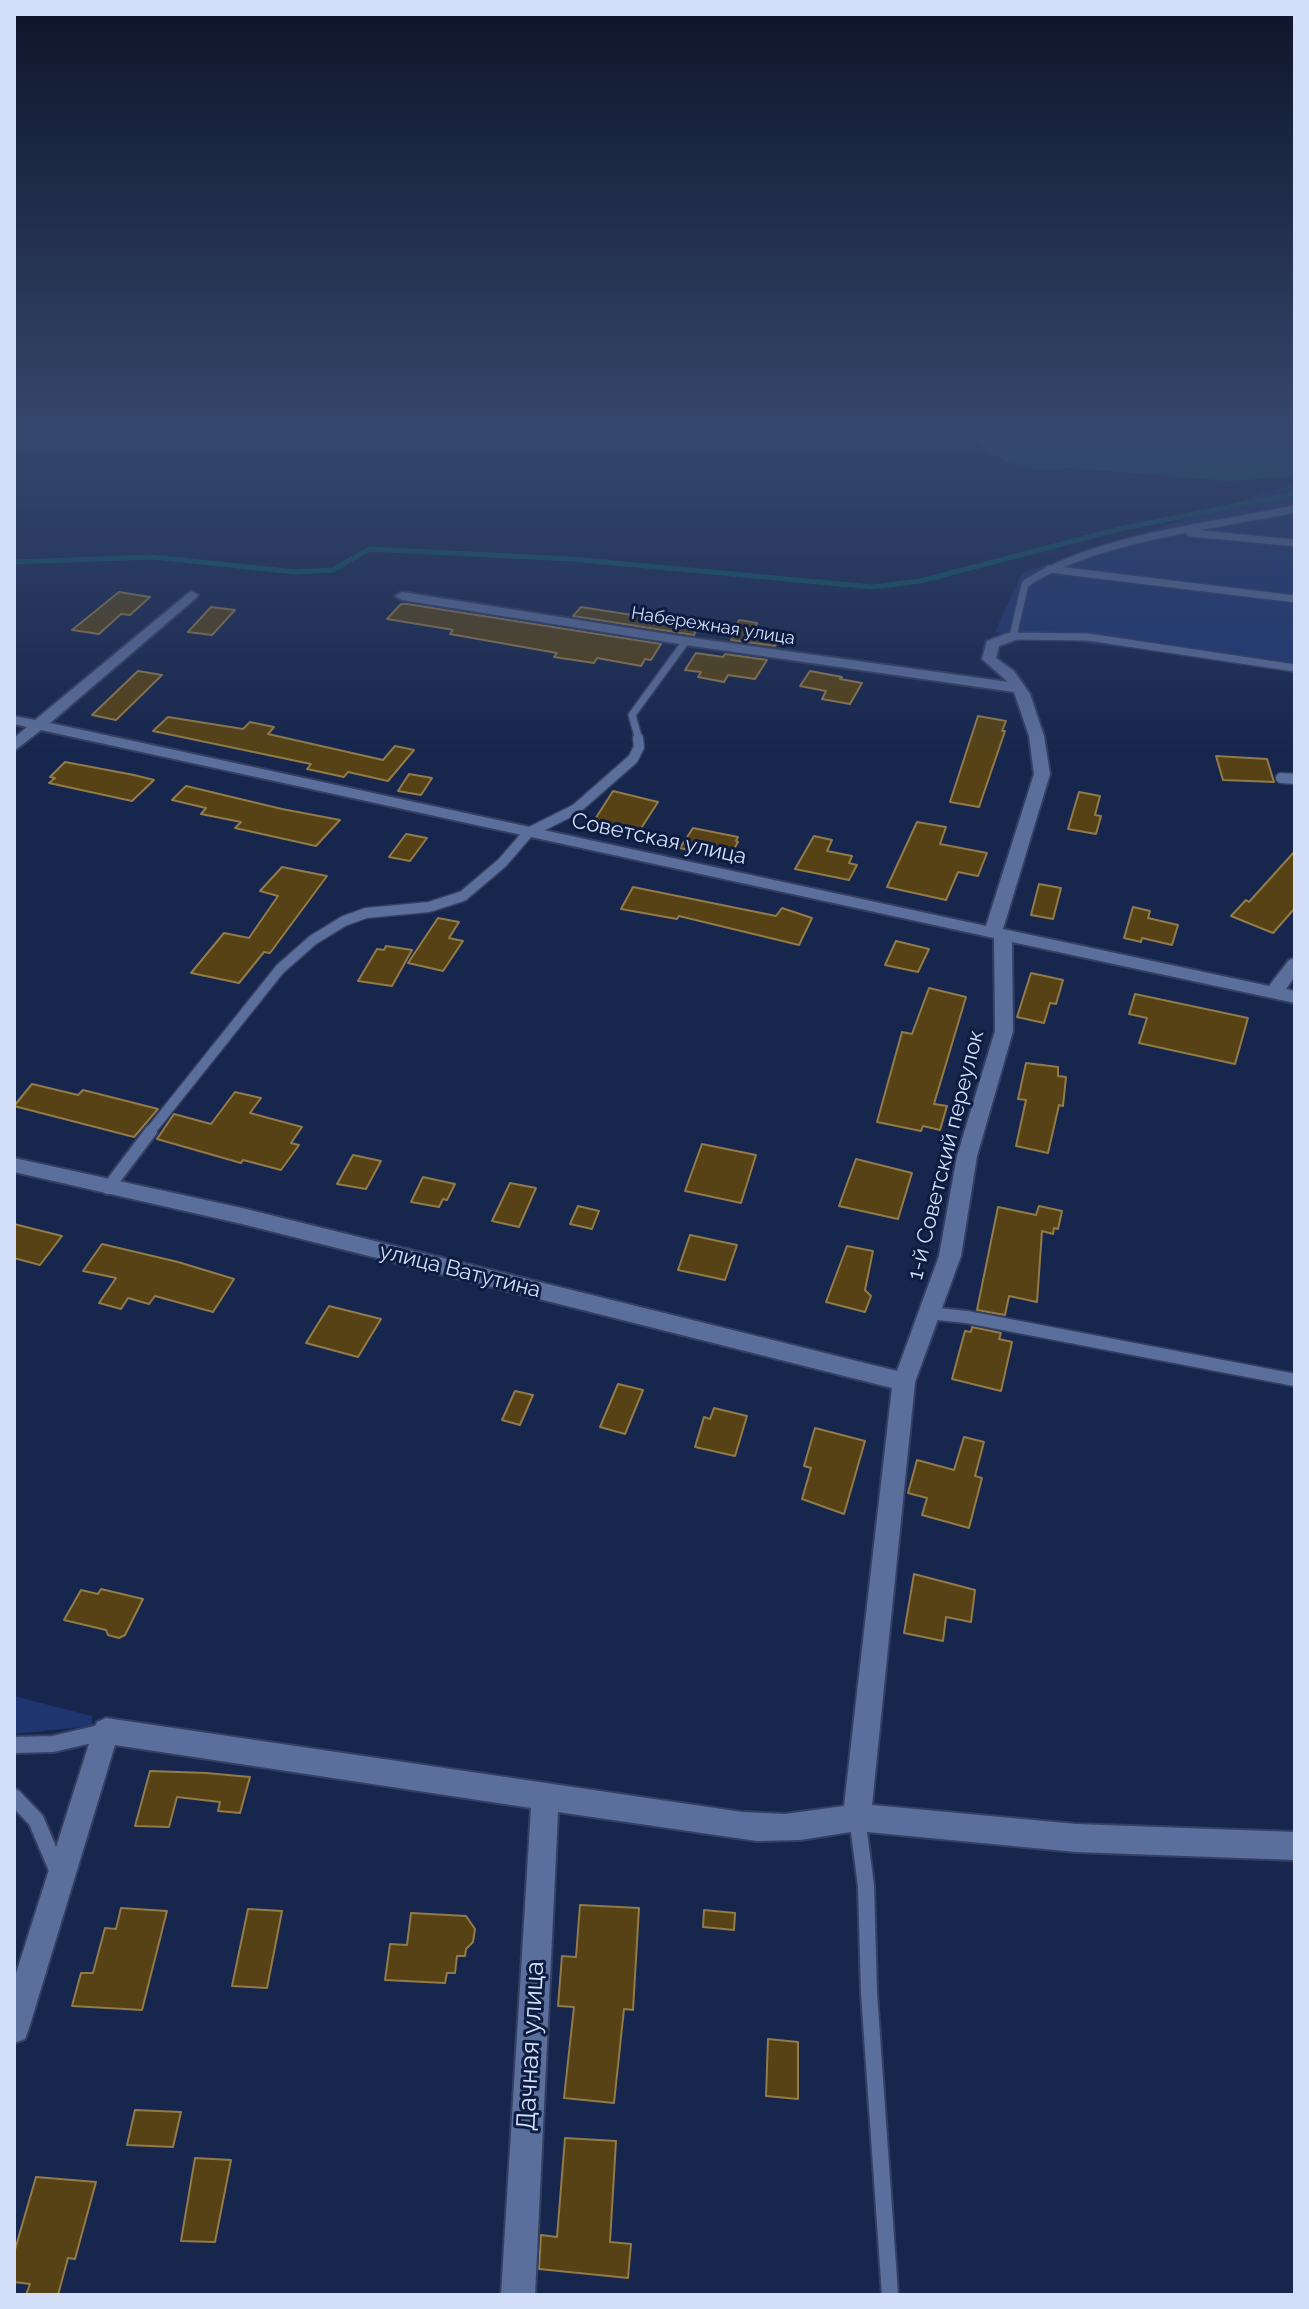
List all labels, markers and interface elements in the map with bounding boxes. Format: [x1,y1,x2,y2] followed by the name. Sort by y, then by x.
[630,602,796,650] street label: Набережная улица
[569,808,749,870] street label: Советская улица
[902,1027,990,1283] street label: 1-й Советский переулок
[377,1238,543,1304] street label: улица Ватутина
[511,1960,551,2132] street label: Дачная улица

